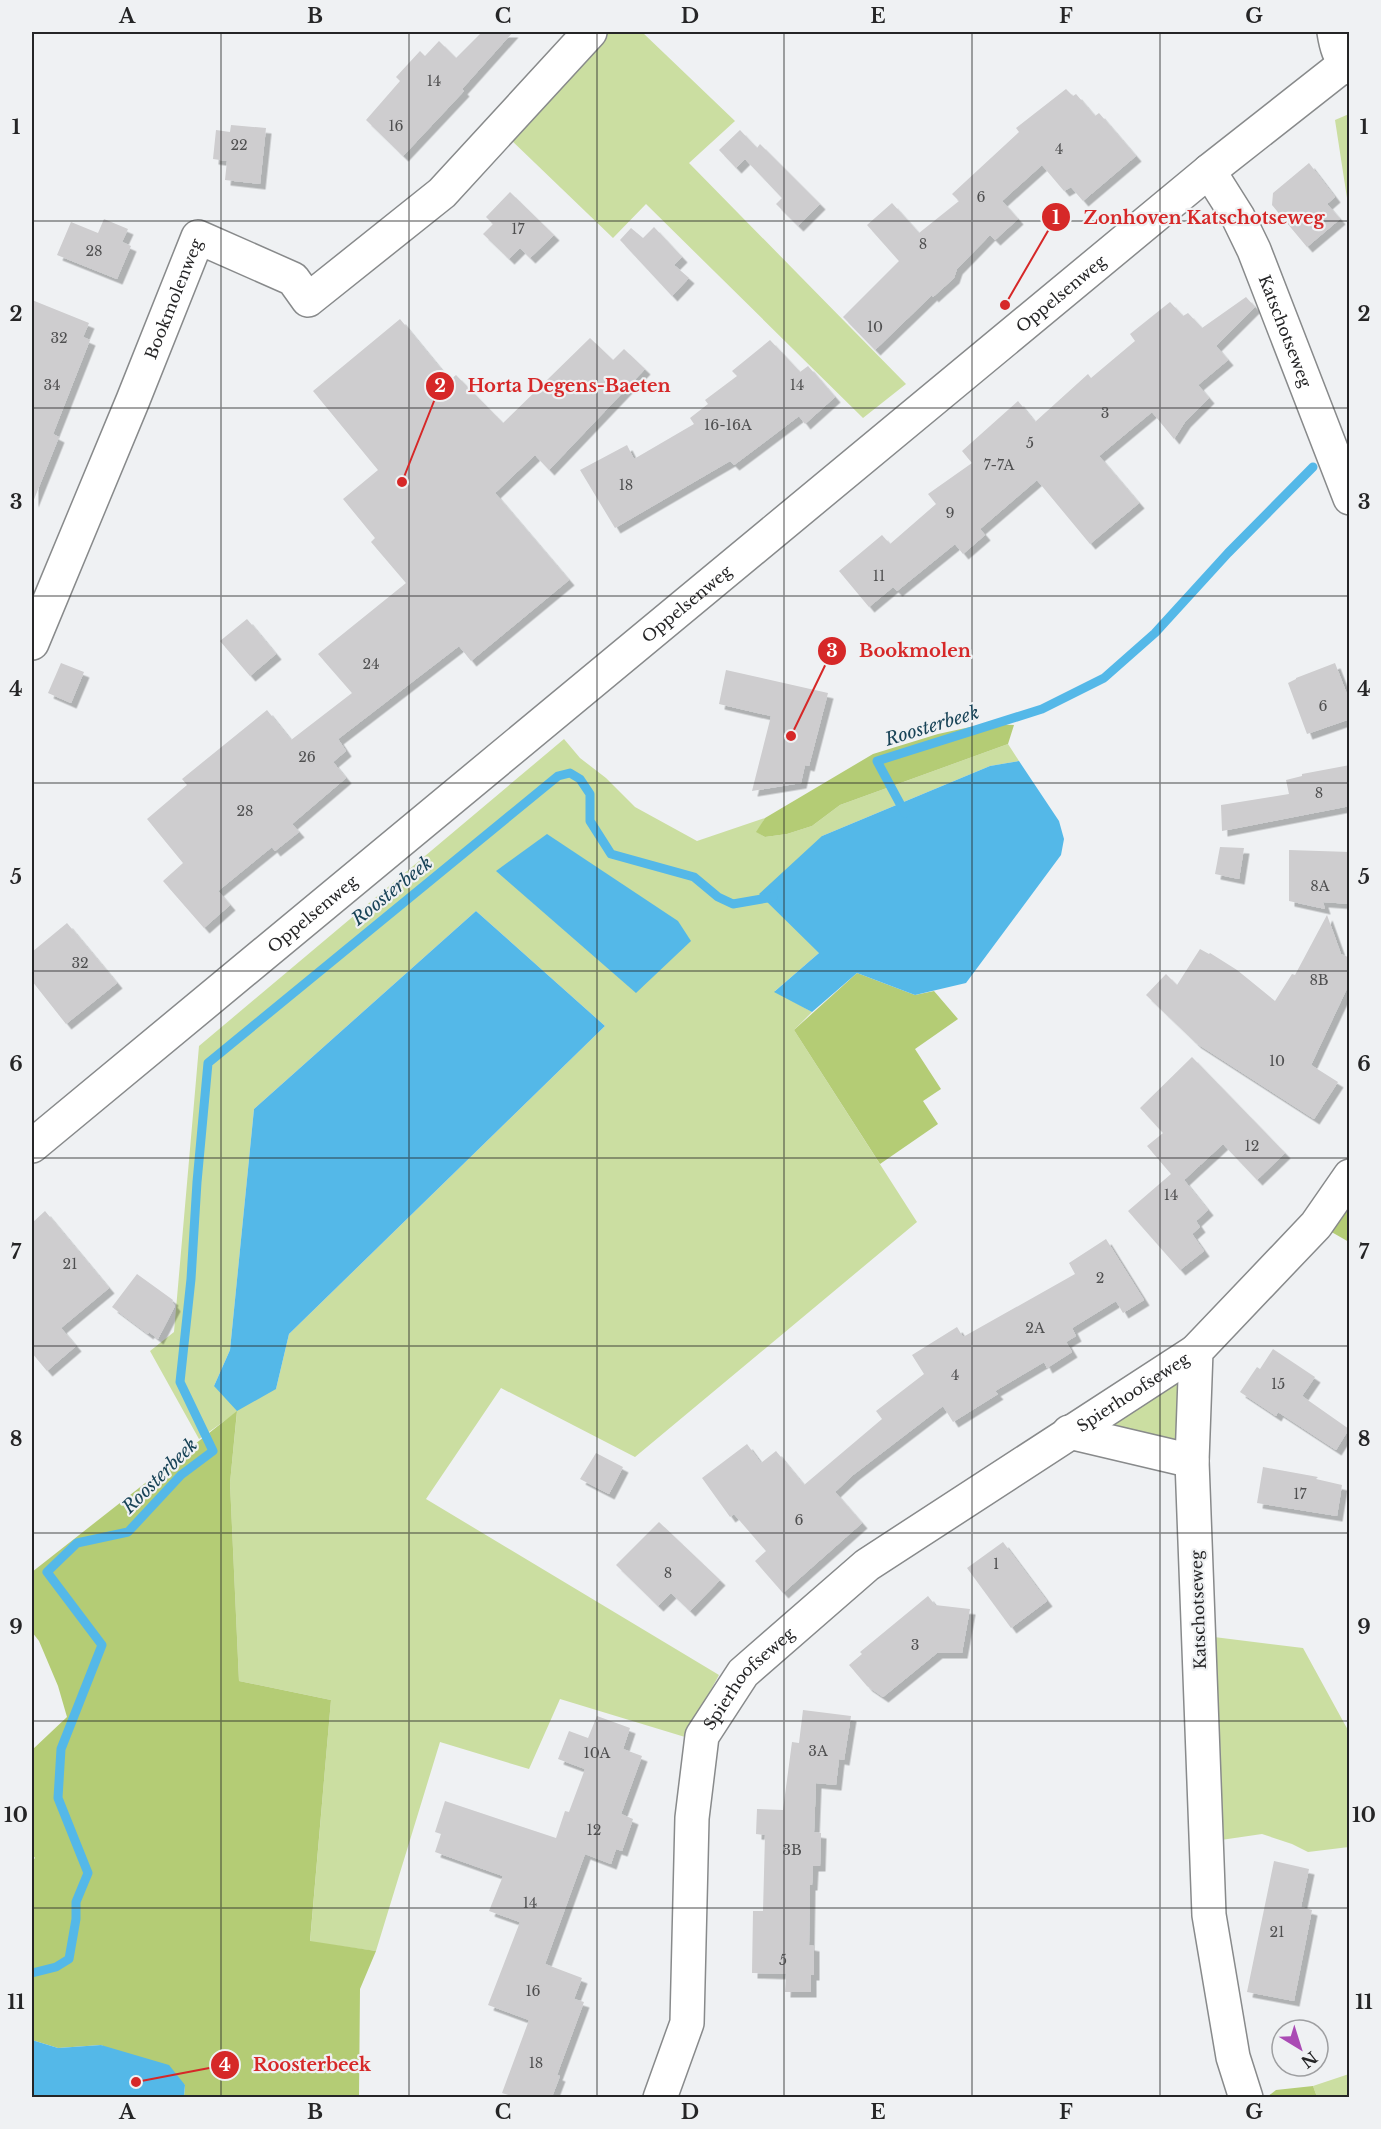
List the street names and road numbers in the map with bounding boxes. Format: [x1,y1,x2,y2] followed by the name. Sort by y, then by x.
[140,235,206,362] street label: Bookmolenweg
[1012,251,1110,337] street label: Oppelsenweg
[1255,272,1316,391] street label: Katschotseweg
[638,561,736,647] street label: Oppelsenweg
[263,871,362,957] street label: Oppelsenweg
[1073,1348,1193,1436] street label: Spierhoofseweg
[1186,1550,1210,1670] street label: Katschotseweg
[699,1623,799,1734] street label: Spierhoofseweg

